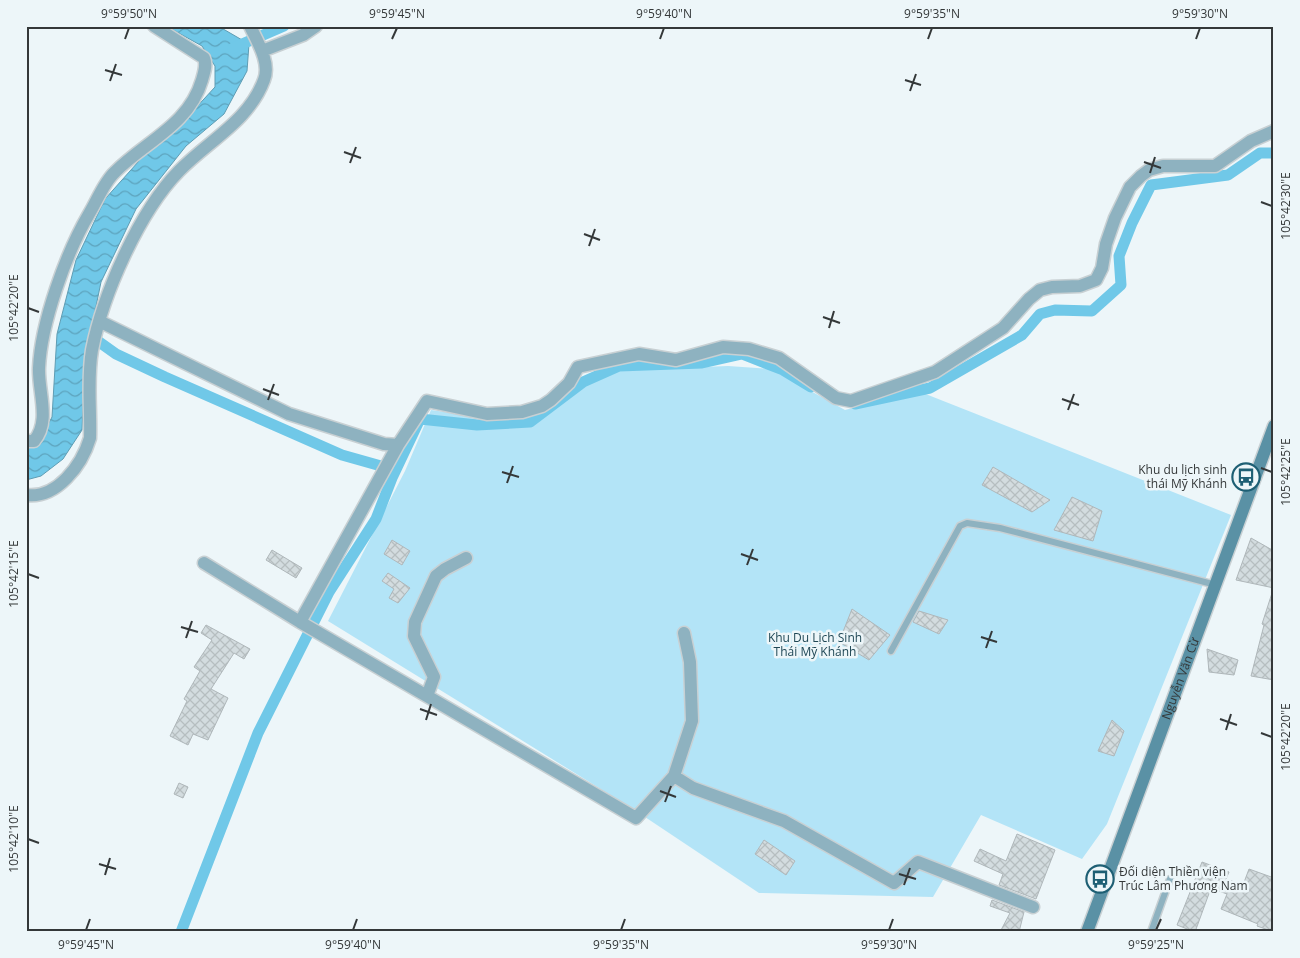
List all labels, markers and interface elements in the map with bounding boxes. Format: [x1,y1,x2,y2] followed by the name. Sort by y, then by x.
[101,5,157,22] text: 9°59'50"N
[369,5,425,22] text: 9°59'45"N
[636,5,692,22] text: 9°59'40"N
[904,5,960,22] text: 9°59'35"N
[1172,5,1228,22] text: 9°59'30"N
[1277,172,1294,240] text: 105°42'30"E
[5,274,22,342] text: 105°42'20"E
[1277,438,1294,506] text: 105°42'25"E
[1138,461,1227,492] place label: Khu du lịch sinh thái Mỹ Khánh
[1231,462,1261,492] bus stop icon: Khu du lịch sinh thái Mỹ Khánh
[5,540,22,608] text: 105°42'15"E
[768,629,862,660] park label: Khu Du Lịch Sinh Thái Mỹ Khánh
[1157,634,1203,722] street label: Nguyễn Văn Cừ
[1277,703,1294,771] text: 105°42'20"E
[5,805,22,873] text: 105°42'10"E
[1119,863,1248,894] place label: Đối diện Thiền viện Trúc Lâm Phương Nam
[1085,864,1115,894] bus stop icon: Đối diện Thiền viện Trúc Lâm Phương Nam
[58,936,114,953] text: 9°59'45"N
[325,936,381,953] text: 9°59'40"N
[593,936,649,953] text: 9°59'35"N
[861,936,917,953] text: 9°59'30"N
[1128,936,1184,953] text: 9°59'25"N

